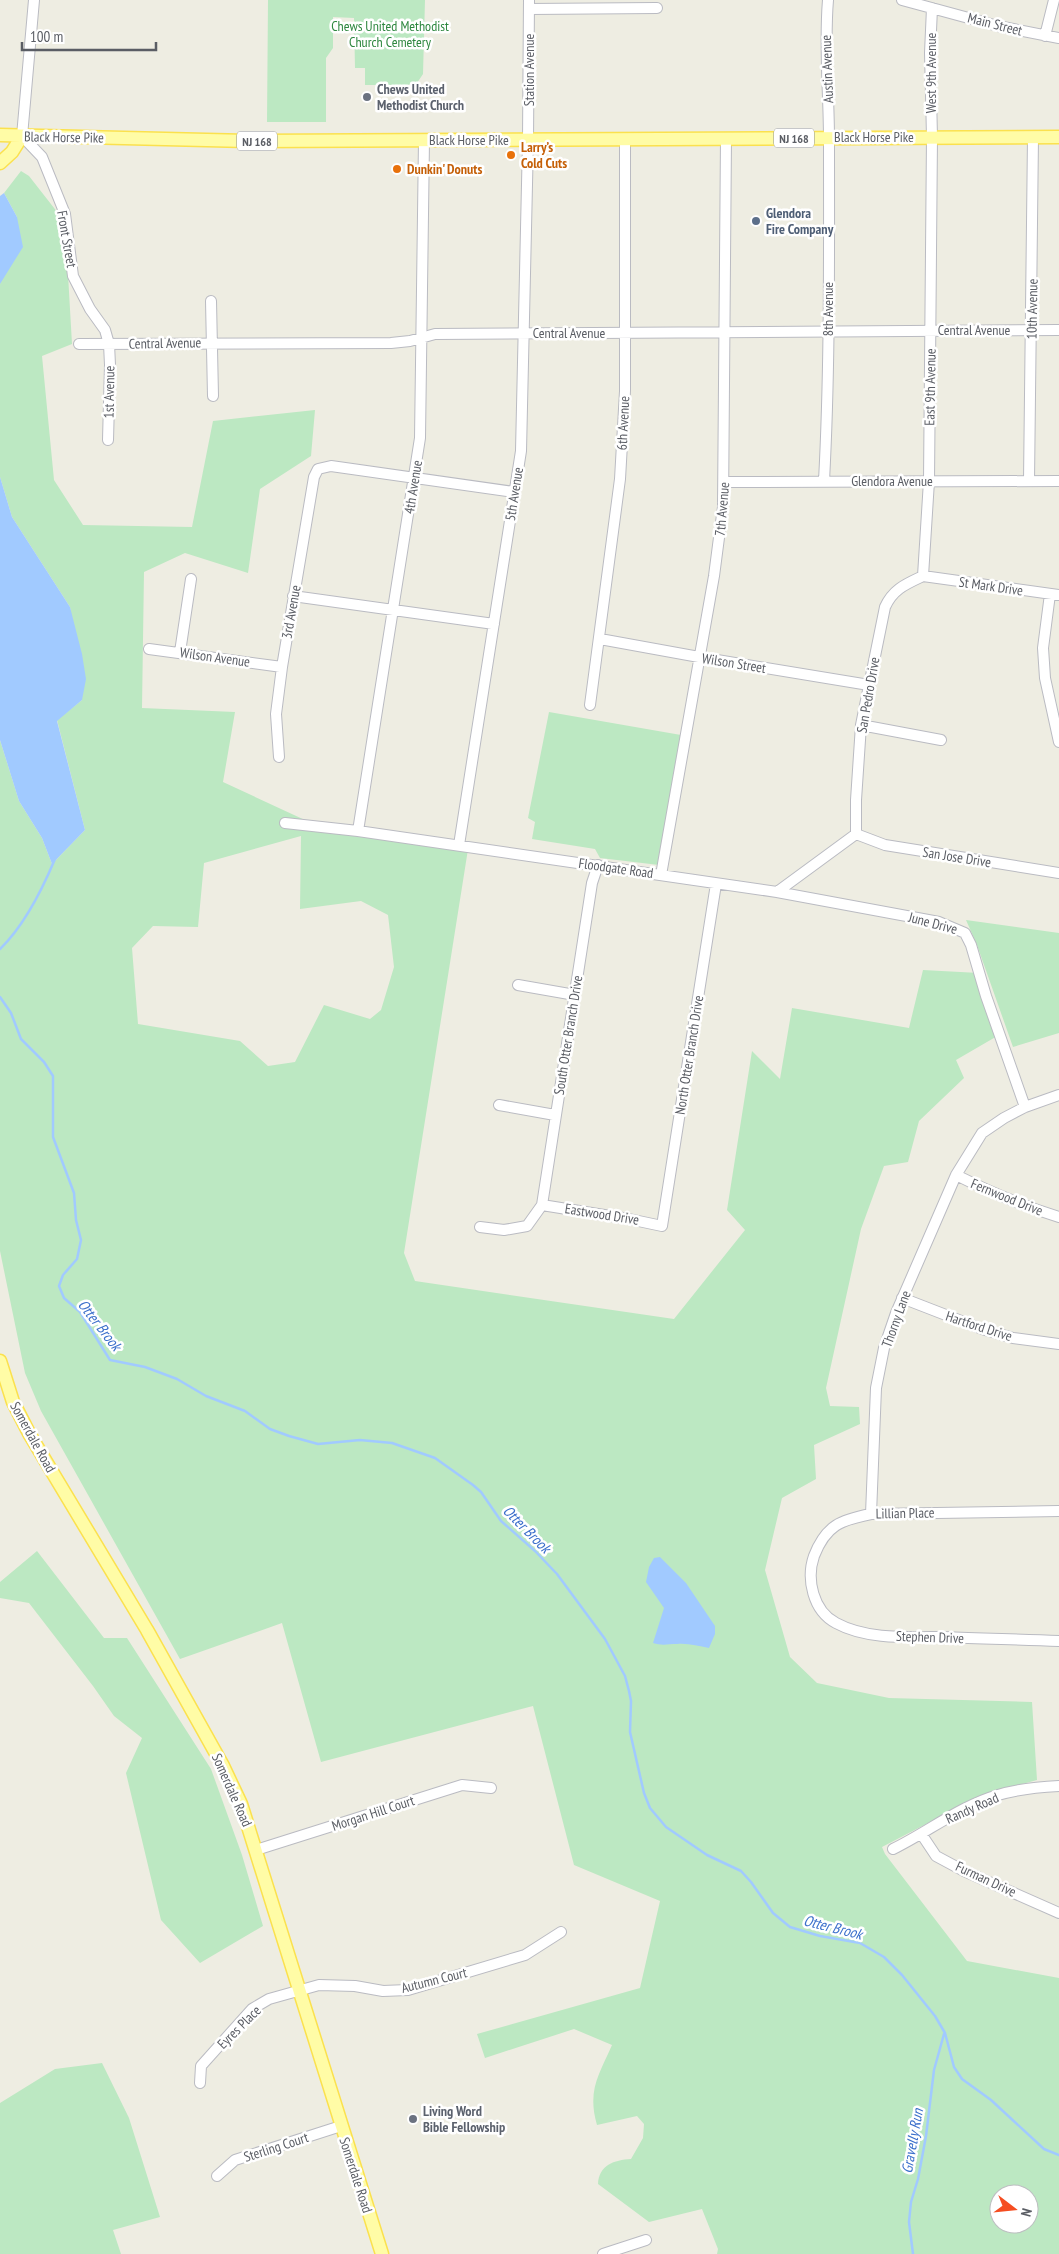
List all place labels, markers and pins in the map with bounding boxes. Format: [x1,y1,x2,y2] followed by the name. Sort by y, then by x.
[377,80,464,114] place label: Chews United Methodist Church
[361,91,373,103] marker: Chews United Methodist Church
[521,138,567,172] place label: Larry’s Cold Cuts
[505,149,517,161] marker: Larry’s Cold Cuts
[407,160,482,178] place label: Dunkin' Donuts
[391,163,403,175] marker: Dunkin' Donuts
[766,204,834,238] place label: Glendora Fire Company
[750,215,762,227] marker: Glendora Fire Company
[423,2102,505,2136] place label: Living Word Bible Fellowship
[407,2113,419,2125] marker: Living Word Bible Fellowship

